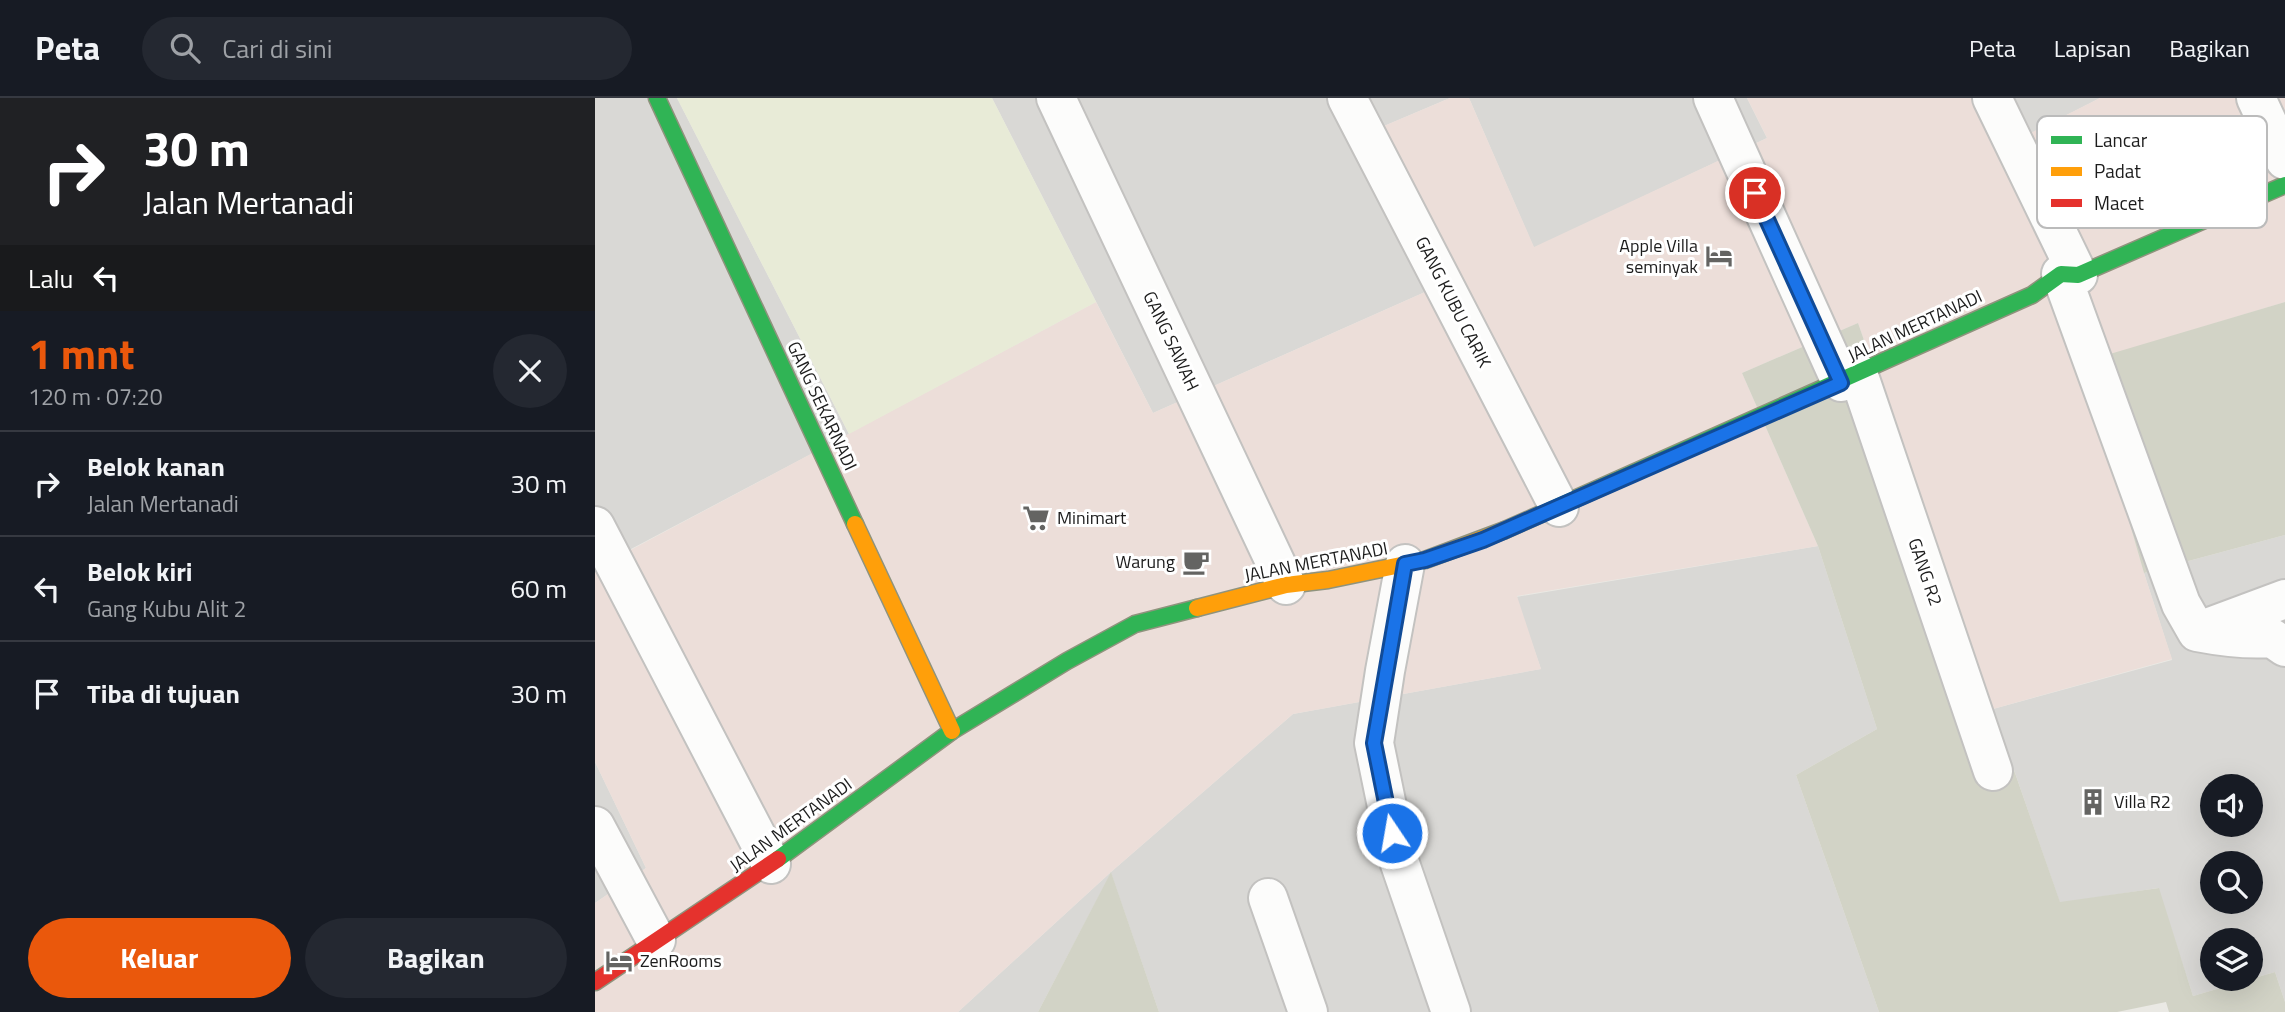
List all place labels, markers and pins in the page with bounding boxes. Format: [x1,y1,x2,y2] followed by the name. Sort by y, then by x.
[1725,163,1785,223] pin
[1619,232,1698,280] place label: Apple Villa seminyak
[1704,241,1734,271] hotel icon: Apple Villa seminyak
[1021,503,1051,533] supermarket icon: Minimart
[1057,504,1127,531] place label: Minimart
[1181,547,1211,577] cafe icon: Warung
[1116,548,1175,575] place label: Warung
[2078,787,2108,817] building icon: Villa R2
[2114,788,2171,815] place label: Villa R2
[604,946,634,976] hotel icon: ZenRooms
[640,947,722,974] place label: ZenRooms

